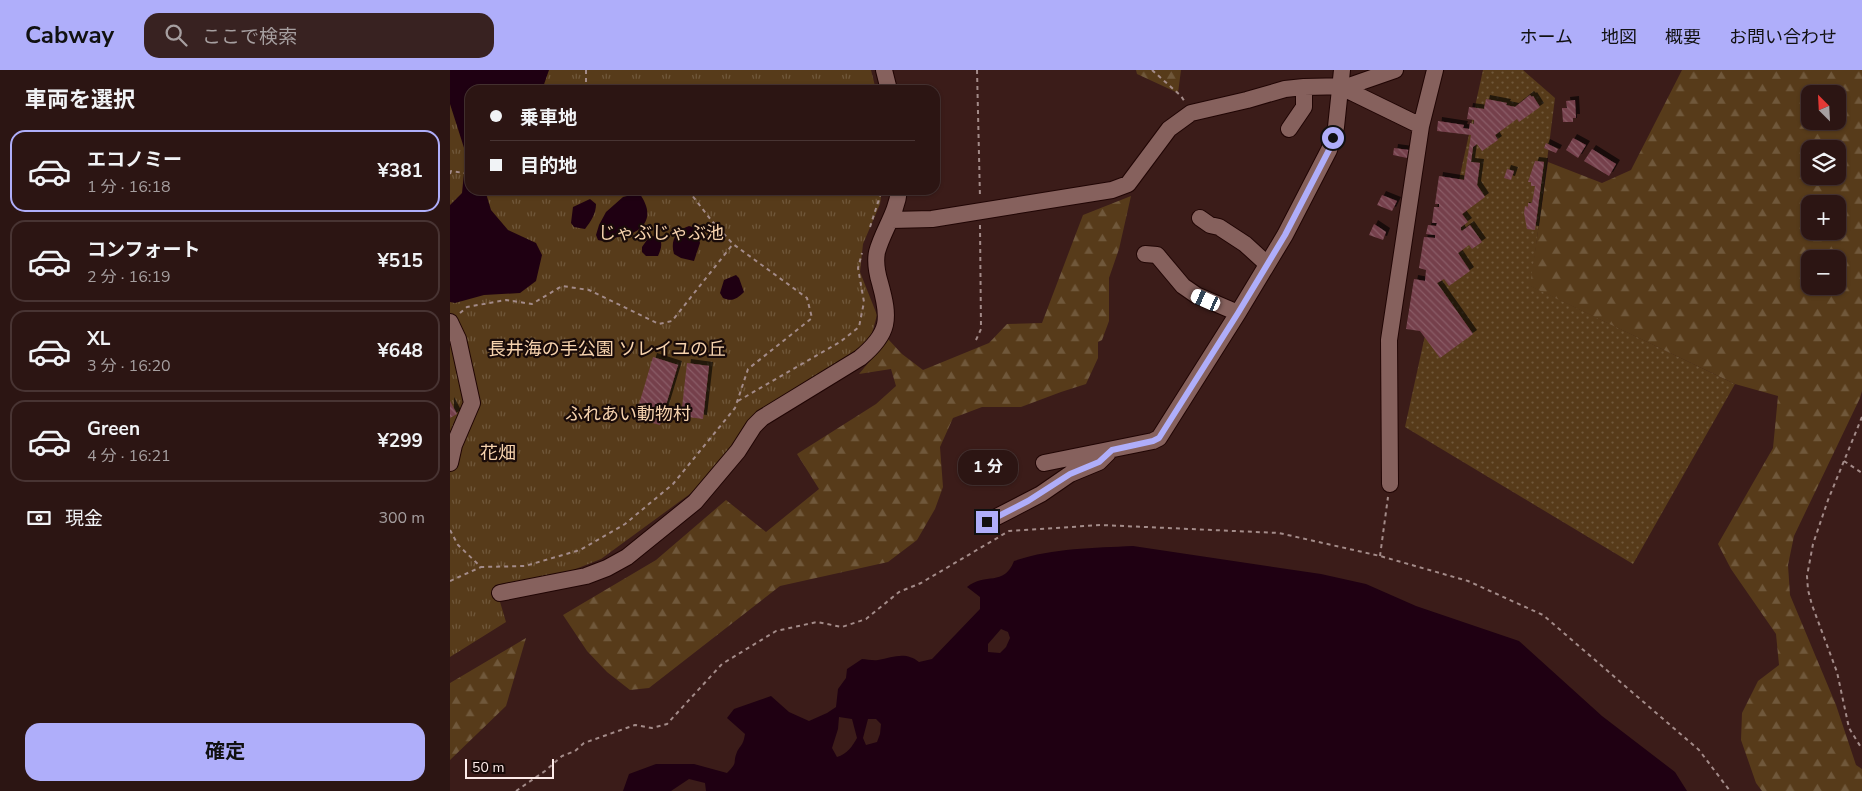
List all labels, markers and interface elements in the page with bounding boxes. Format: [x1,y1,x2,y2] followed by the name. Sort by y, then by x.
[144,13,494,58] search box
[25,19,114,51] text: Cabway
[162,21,190,49] icon: search
[202,24,297,50] text: ここで検索
[1520,25,1573,49] text: ホーム
[1601,25,1637,49] text: 地図
[1665,25,1701,49] text: 概要
[1729,25,1837,49] text: お問い合わせ
[25,85,135,115] text: 車両を選択
[1801,85,1846,130] north arrow
[1801,85,1846,295] map controls
[520,105,577,131] text: 乗車地
[1322,127,1344,149] route start
[1801,140,1846,185] button: layers
[87,147,182,173] text: エコノミー
[27,149,72,194] icon: car
[520,153,577,179] text: 目的地
[377,158,423,184] text: ¥381
[87,176,171,198] text: 1 分 · 16:18
[1801,195,1846,240] button: +
[598,221,724,245] park label: じゃぶじゃぶ池
[87,237,200,263] text: コンフォート
[27,239,72,284] icon: car
[377,248,423,274] text: ¥515
[1801,250,1846,295] button: −
[87,266,171,288] text: 2 分 · 16:19
[1189,287,1222,313] car
[87,326,110,352] text: XL
[27,329,72,374] icon: car
[488,337,726,361] park label: 長井海の手公園 ソレイユの丘
[377,338,423,364] text: ¥648
[87,355,171,377] text: 3 分 · 16:20
[565,402,691,426] park label: ふれあい動物村
[87,416,140,442] text: Green
[27,419,72,464] icon: car
[377,428,423,454] text: ¥299
[480,441,516,465] park label: 花畑
[87,445,171,467] text: 4 分 · 16:21
[957,450,1017,484] callout: 1 分
[973,456,1003,478] text: 1 分
[25,504,53,532] icon: cash
[65,506,103,532] text: 現金
[378,507,425,529] text: 300 m
[976,511,998,533] route end
[25,723,425,781] button: 確定
[465,756,554,779] scale bar
[472,758,504,777] text: 50 m

